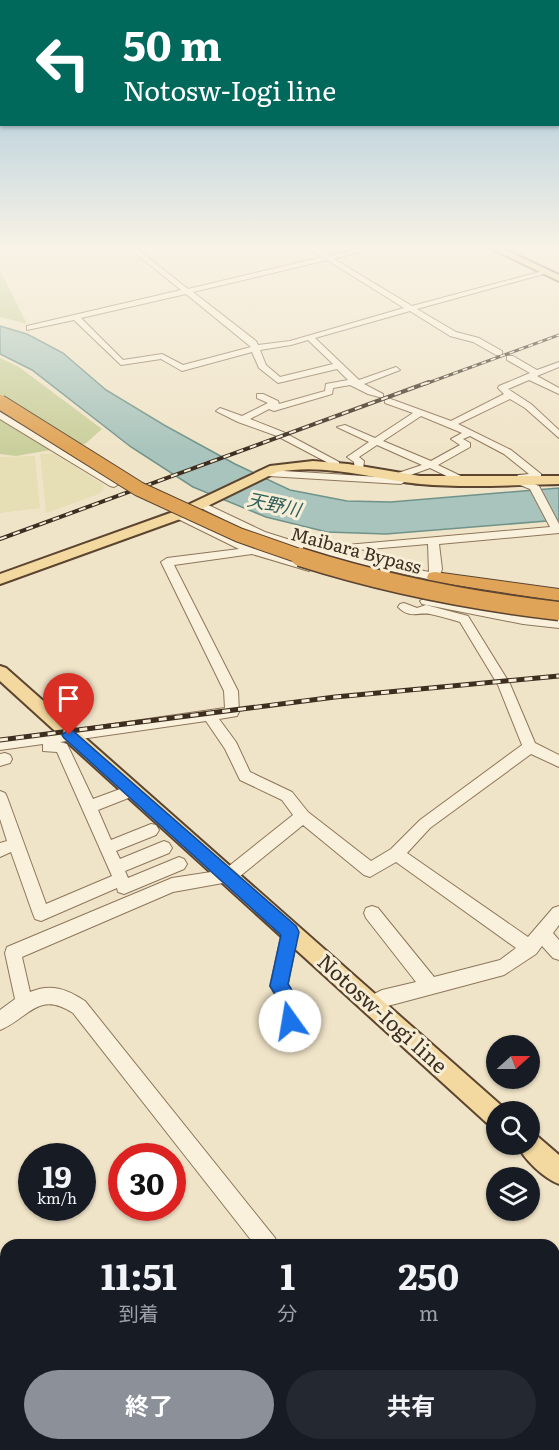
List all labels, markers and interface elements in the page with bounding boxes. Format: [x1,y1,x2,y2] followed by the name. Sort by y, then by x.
[123,12,222,74] text: 50 m
[24,24,102,102] icon: left
[123,69,336,109] text: Notosw-Iogi line
[245,485,305,523] water label: 天野川
[288,519,425,580] street label: Maibara Bypass
[43,673,94,735] pin
[52,682,85,715] icon: arrive
[312,945,456,1079] street label: Notosw-Iogi line
[258,989,322,1053] position arrow
[486,1035,540,1089] north arrow
[486,1035,540,1221] map controls
[486,1101,540,1155] button: search
[108,1143,186,1221] speed limit sign: 30
[42,1153,72,1197] text: 19
[486,1167,540,1221] button: layers
[37,1186,77,1209] text: km/h
[101,1248,177,1301] text: 11:51
[280,1248,295,1301] text: 1
[398,1248,459,1301] text: 250
[119,1297,159,1327] text: 到着
[278,1297,298,1327] text: 分
[419,1297,438,1327] text: m
[24,1370,274,1439] button: 終了
[286,1370,536,1439] button: 共有

